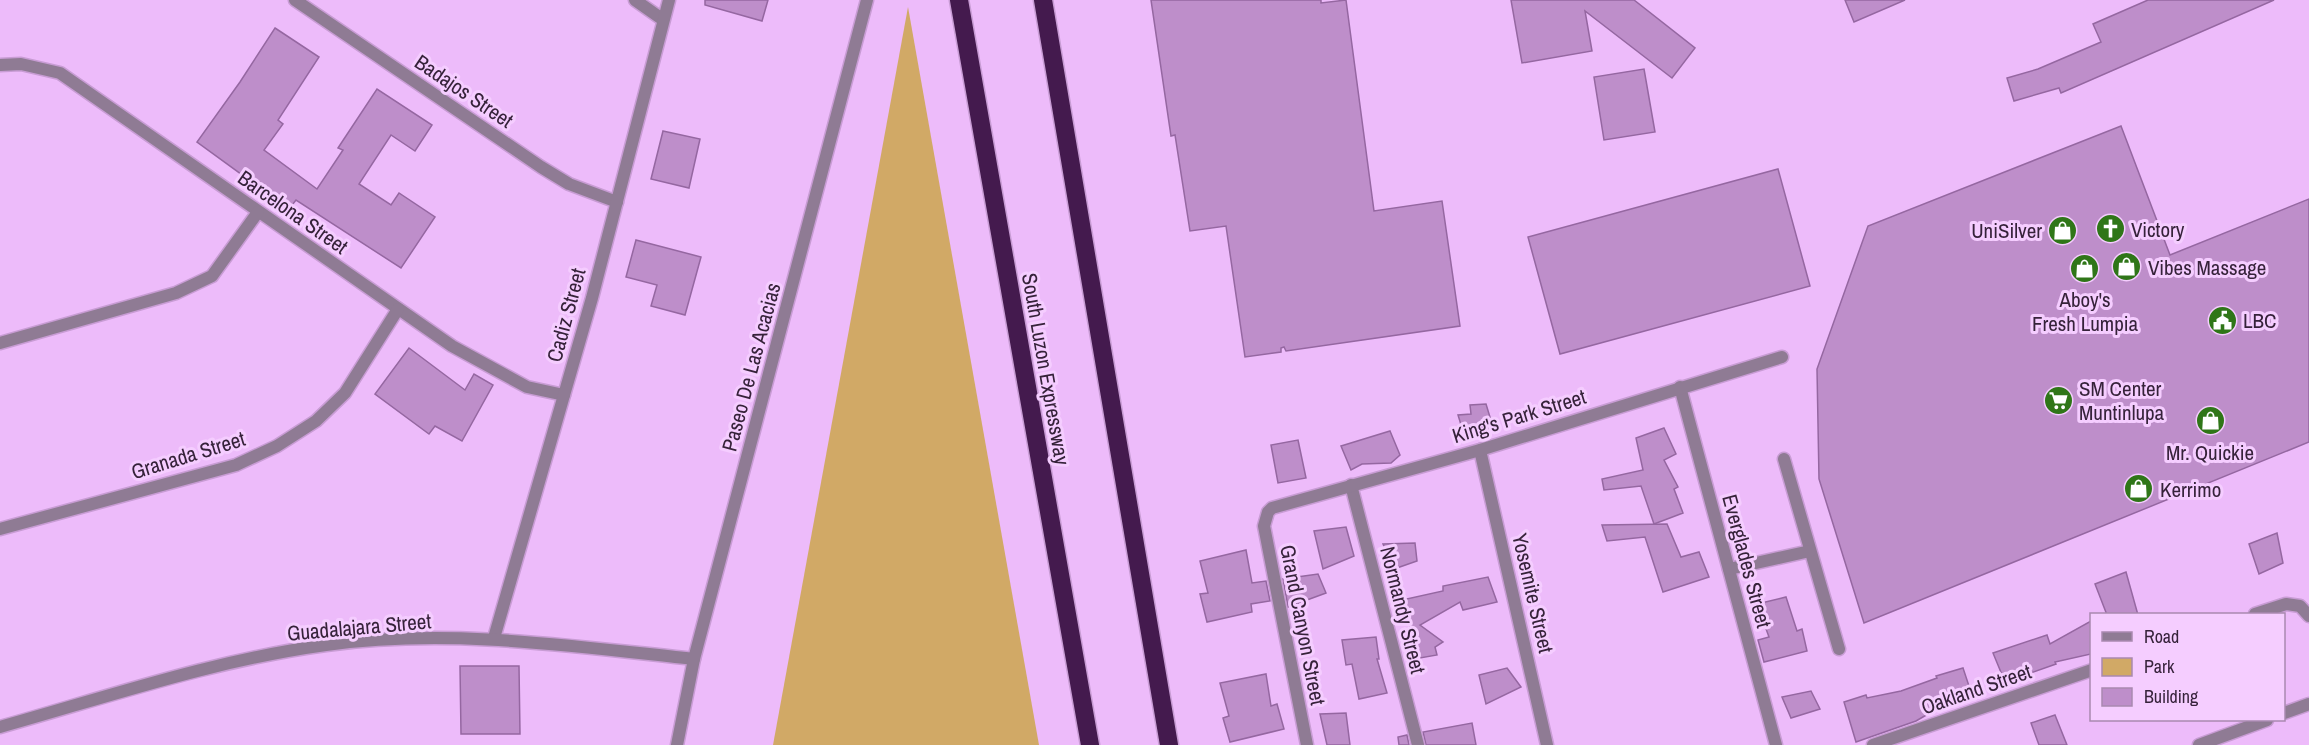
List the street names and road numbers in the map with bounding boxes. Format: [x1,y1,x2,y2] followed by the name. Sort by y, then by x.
[409,47,519,135] street label: Badajos Street
[232,163,354,261] street label: Barcelona Street
[540,265,592,365] street label: Cadiz Street
[1015,271,1077,468] street label: South Luzon Expressway
[715,280,787,454] street label: Paseo De Las Acacias
[1449,382,1590,450] street label: King's Park Street
[127,424,249,486] street label: Granada Street
[1715,491,1779,631] street label: Everglades Street
[1505,530,1561,656] street label: Yosemite Street
[1273,542,1333,708] street label: Grand Canyon Street
[1373,543,1433,677] street label: Normandy Street
[286,606,432,648] street label: Guadalajara Street
[1917,657,2035,721] street label: Oakland Street

